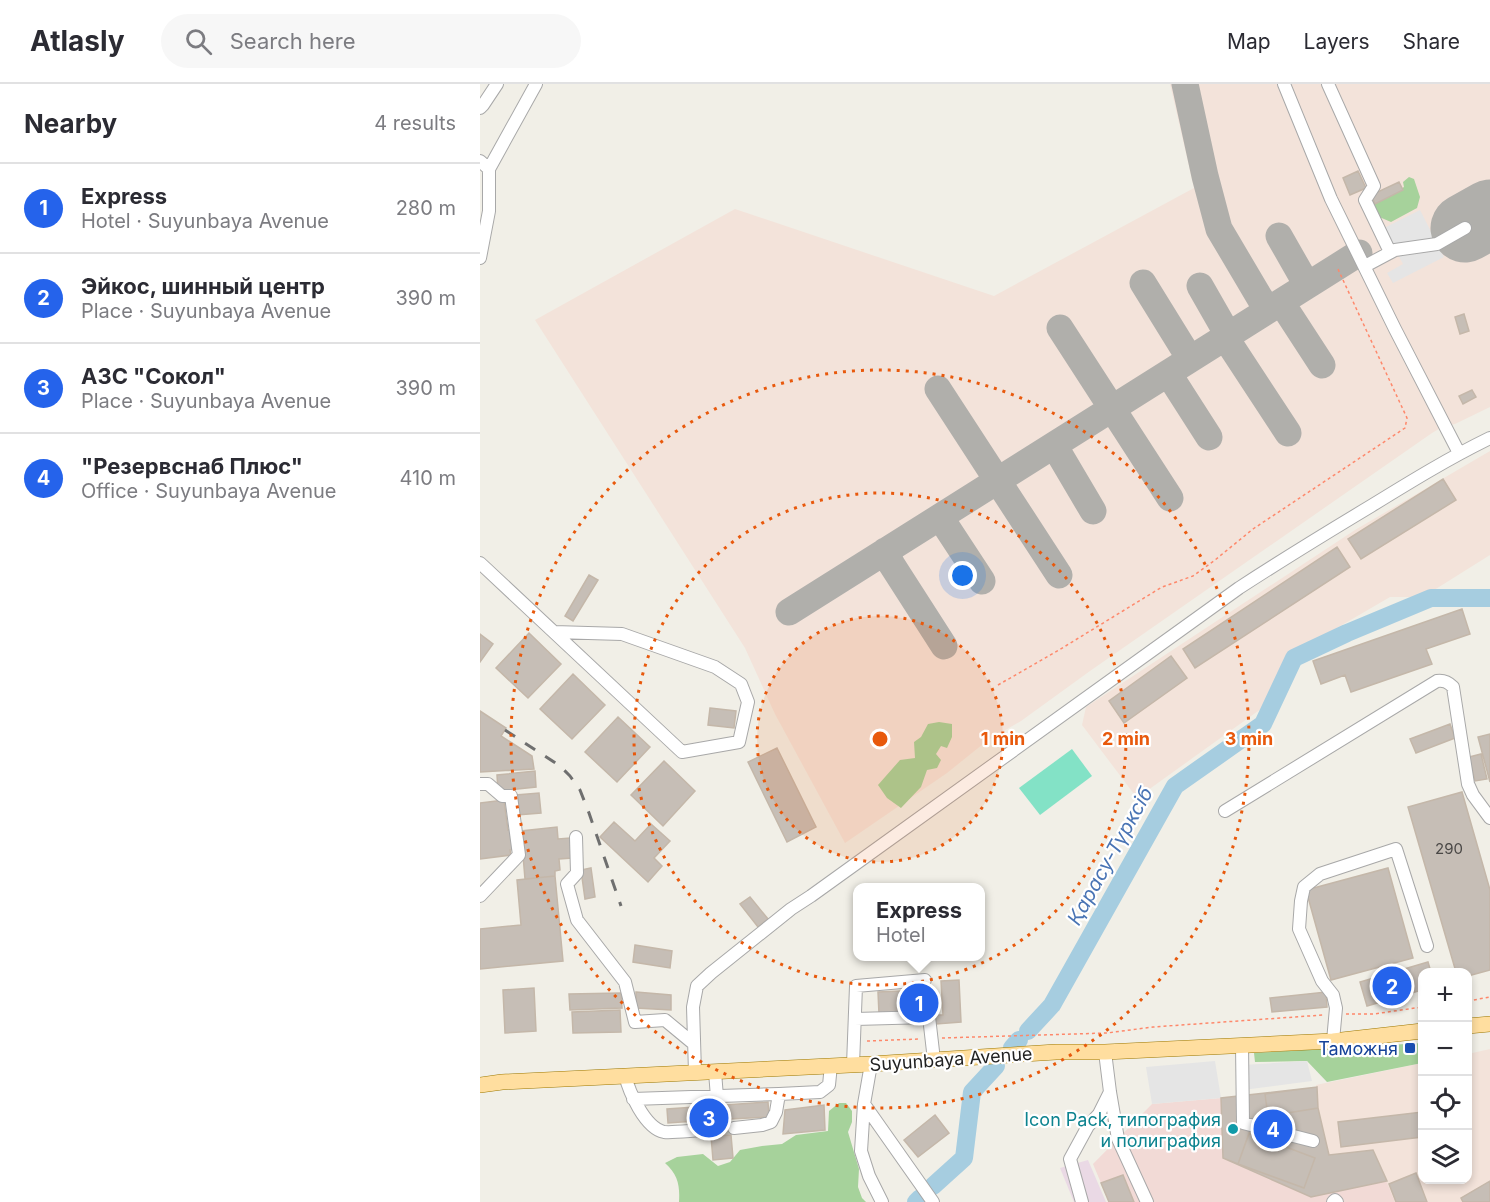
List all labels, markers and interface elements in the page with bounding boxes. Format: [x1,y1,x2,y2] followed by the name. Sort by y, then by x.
[161,14,581,68] search box
[30,24,125,58] text: Atlasly
[182,25,215,58] icon: search
[230,28,356,54] text: Search here
[1227,29,1271,54] text: Map
[1304,29,1370,54] text: Layers
[1403,29,1460,54] text: Share
[24,108,117,139] text: Nearby
[374,111,456,135] text: 4 results
[81,183,167,209] text: Express
[39,196,48,220] text: 1
[396,196,456,220] text: 280 m
[81,209,329,233] text: Hotel · Suyunbaya Avenue
[81,273,325,299] text: Эйкос, шинный центр
[37,286,50,310] text: 2
[395,286,456,310] text: 390 m
[81,299,331,323] text: Place · Suyunbaya Avenue
[81,363,226,389] text: АЗС "Сокол"
[37,376,50,400] text: 3
[395,376,456,400] text: 390 m
[81,389,331,413] text: Place · Suyunbaya Avenue
[81,453,303,479] text: "Резервснаб Плюс"
[37,466,50,490] text: 4
[400,466,456,490] text: 410 m
[81,479,336,503] text: Office · Suyunbaya Avenue
[948,561,977,590] your location
[981,728,1025,749] text: 1 min
[1102,728,1150,749] text: 2 min
[1225,728,1273,749] text: 3 min
[870,729,890,749] centre of rings
[1062,783,1158,929] water label: Қарасу-Түрксіб
[1435,839,1463,858] house number: 290
[853,883,985,961] popup
[876,897,962,923] text: Express
[876,923,926,947] text: Hotel
[1372,964,1412,1008] pin: 2
[1418,968,1472,1184] map controls
[1418,968,1472,1022] button: +
[900,980,938,1026] pin: 1
[1418,1022,1472,1076] button: −
[1318,1038,1398,1059] place label: Таможня
[1403,1041,1417,1055] marker: Таможня
[869,1043,1033,1075] street label: Suyunbaya Avenue
[1418,1076,1472,1130] button: locate
[690,1096,728,1140] pin: 3
[1254,1106,1292,1152] pin: 4
[1024,1109,1221,1151] place label: Icon Pack, типография и полиграфия
[1226,1122,1240,1136] marker: Icon Pack, типография и полиграфия
[1418,1130,1472,1184] button: layers

